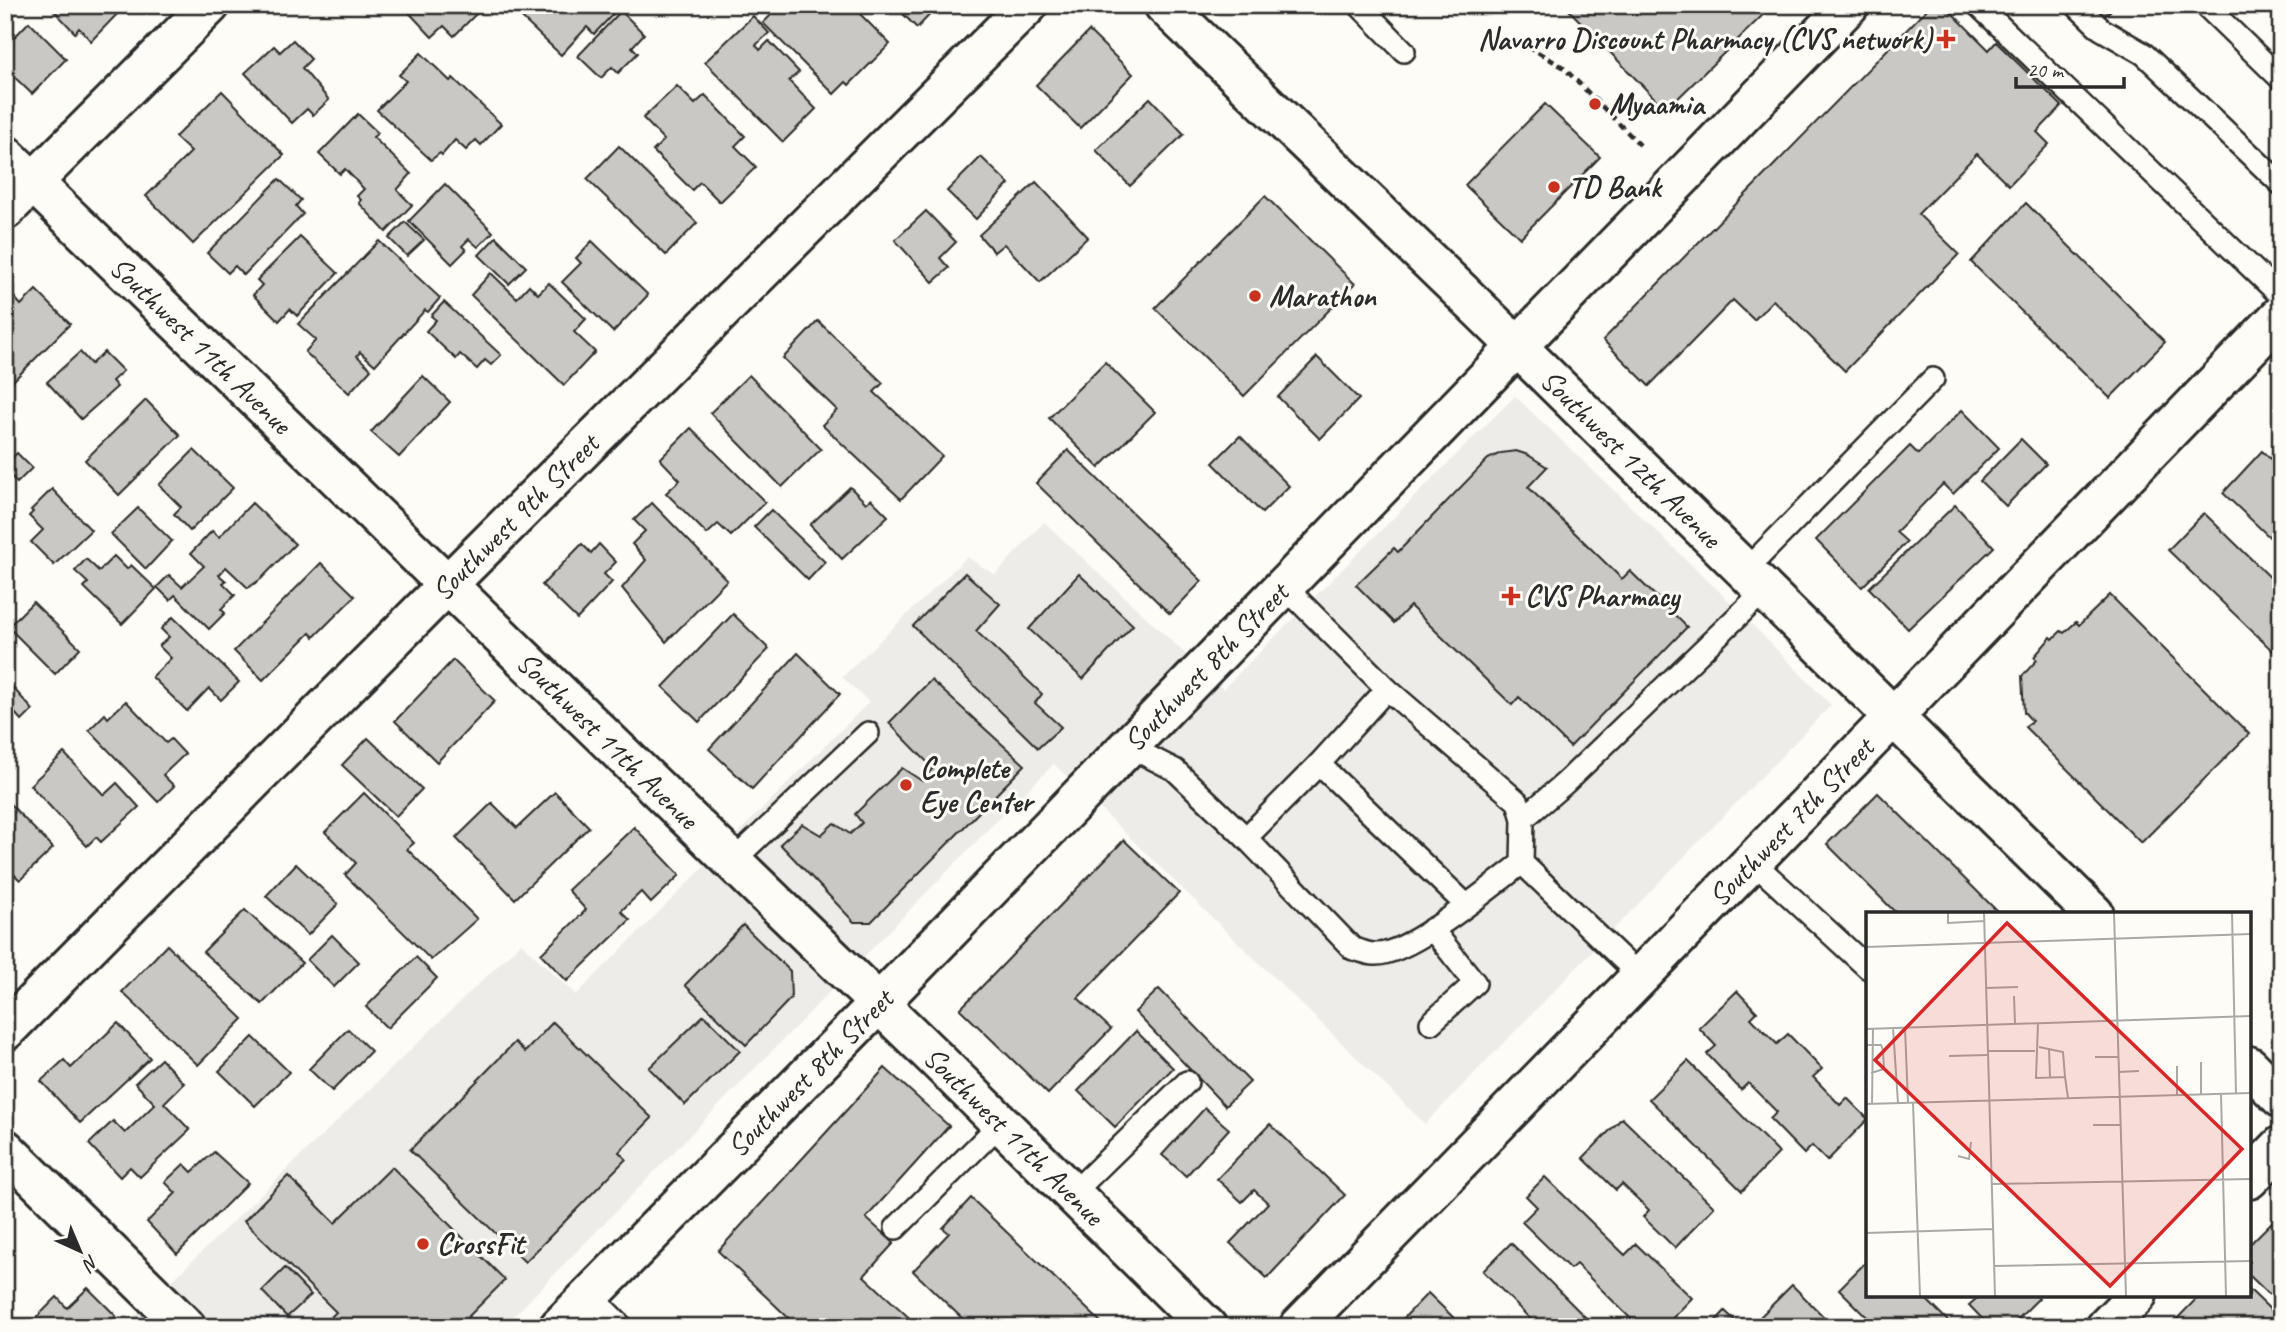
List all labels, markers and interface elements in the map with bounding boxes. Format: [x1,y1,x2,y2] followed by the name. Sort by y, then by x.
[1478,20,1934,58] place label: Navarro Discount Pharmacy (CVS network)
[1938,31,1954,47] marker: Navarro Discount Pharmacy (CVS network)
[2016,46,2125,90] scale bar
[2027,57,2065,83] text: 20 m
[1609,85,1706,123] place label: Myaamia
[1587,96,1603,112] marker: Myaamia
[1568,168,1663,206] place label: TD Bank
[1546,179,1562,195] marker: TD Bank
[102,248,302,444] street label: Southwest 11th Avenue
[1269,277,1377,315] place label: Marathon
[1247,288,1263,304] marker: Marathon
[1532,361,1731,558] street label: Southwest 12th Avenue
[423,423,609,609] street label: Southwest 9th Street
[1115,572,1299,760] street label: Southwest 8th Street
[1525,577,1682,616] place label: CVS Pharmacy
[1503,588,1519,604] marker: CVS Pharmacy
[509,643,708,839] street label: Southwest 11th Avenue
[1700,727,1884,914] street label: Southwest 7th Street
[920,749,1036,821] place label: Complete Eye Center
[898,777,914,793] marker: Complete Eye Center
[1866,912,2251,1297] inset map
[719,979,903,1165] street label: Southwest 8th Street
[915,1038,1114,1235] street label: Southwest 11th Avenue
[46,1216,116,1286] north arrow
[437,1225,527,1263] place label: CrossFit
[415,1236,431,1252] marker: CrossFit
[76,1250,104,1277] text: N

